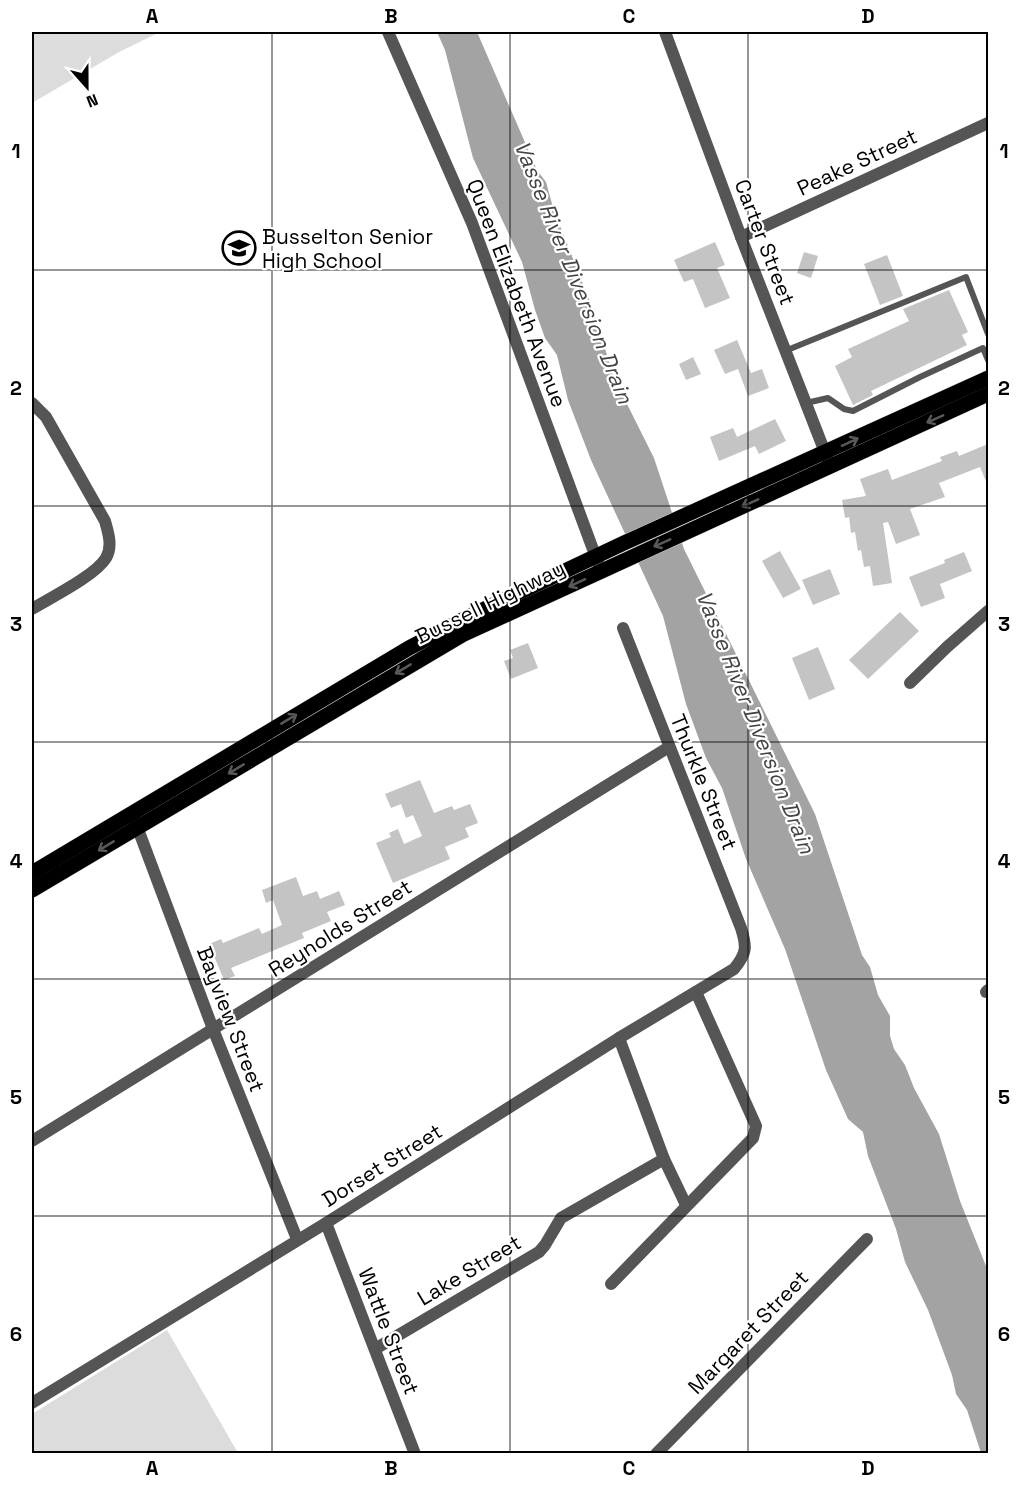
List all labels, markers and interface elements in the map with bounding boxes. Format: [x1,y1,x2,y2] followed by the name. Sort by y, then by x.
[146,3,159,29] text: A
[384,3,398,29] text: B
[623,3,636,29] text: C
[861,3,875,29] text: D
[57,57,117,117] north arrow
[83,89,101,112] text: N
[793,122,921,202] street label: Peake Street
[508,136,640,408] water label: Vasse River Diversion Drain
[11,138,21,164] text: 1
[999,138,1009,164] text: 1
[461,175,573,411] street label: Queen Elizabeth Avenue
[729,175,801,309] street label: Carter Street
[262,223,433,274] place label: Busselton Senior High School
[221,230,257,266] school or university icon: Busselton Senior High School
[10,375,22,401] text: 2
[998,375,1010,401] text: 2
[927,413,945,425] one-way arrow
[840,436,858,447] one-way arrow
[741,498,759,510] one-way arrow
[654,538,672,549] one-way arrow
[411,554,569,650] street label: Bussell Highway
[569,577,587,589] one-way arrow
[690,586,822,858] water label: Vasse River Diversion Drain
[10,611,22,637] text: 3
[998,611,1010,637] text: 3
[395,663,412,675] one-way arrow
[664,710,744,854] street label: Thurkle Street
[280,713,297,725] one-way arrow
[227,764,245,775] one-way arrow
[98,841,115,853] one-way arrow
[10,848,23,874] text: 4
[998,848,1011,874] text: 4
[263,873,417,983] street label: Reynolds Street
[191,942,271,1096] street label: Bayview Street
[10,1084,22,1110] text: 5
[998,1084,1010,1110] text: 5
[317,1117,447,1213] street label: Dorset Street
[412,1228,526,1312] street label: Lake Street
[352,1264,426,1398] street label: Wattle Street
[682,1264,814,1400] street label: Margaret Street
[10,1321,22,1347] text: 6
[998,1321,1010,1347] text: 6
[146,1455,159,1481] text: A
[384,1455,398,1481] text: B
[623,1455,636,1481] text: C
[861,1455,875,1481] text: D

